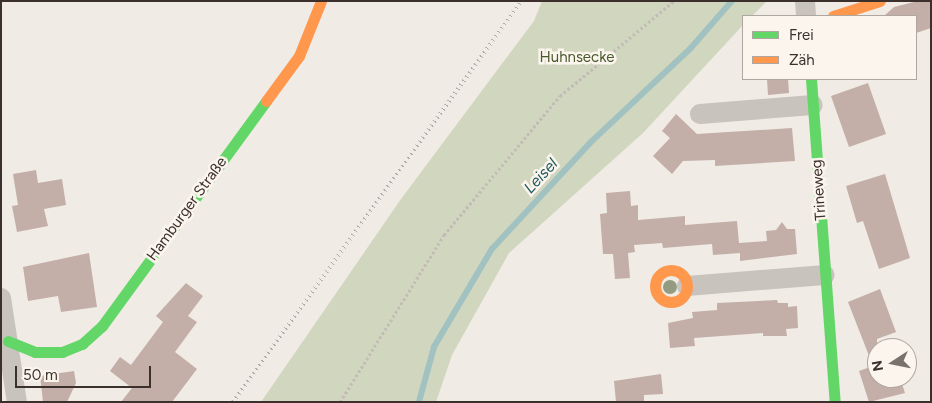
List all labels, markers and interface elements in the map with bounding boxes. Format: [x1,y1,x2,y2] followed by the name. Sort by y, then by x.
[742,15,917,80] legend
[789,26,814,44] text: Frei
[540,49,614,67] park label: Huhnsecke
[789,51,815,69] text: Zäh
[143,154,231,264] street label: Hamburger Straße
[520,155,562,197] water label: Leisel
[808,159,830,221] street label: Trineweg
[867,338,917,388] north arrow
[18,356,154,388] scale bar
[868,359,887,373] text: N
[23,366,58,384] text: 50 m

